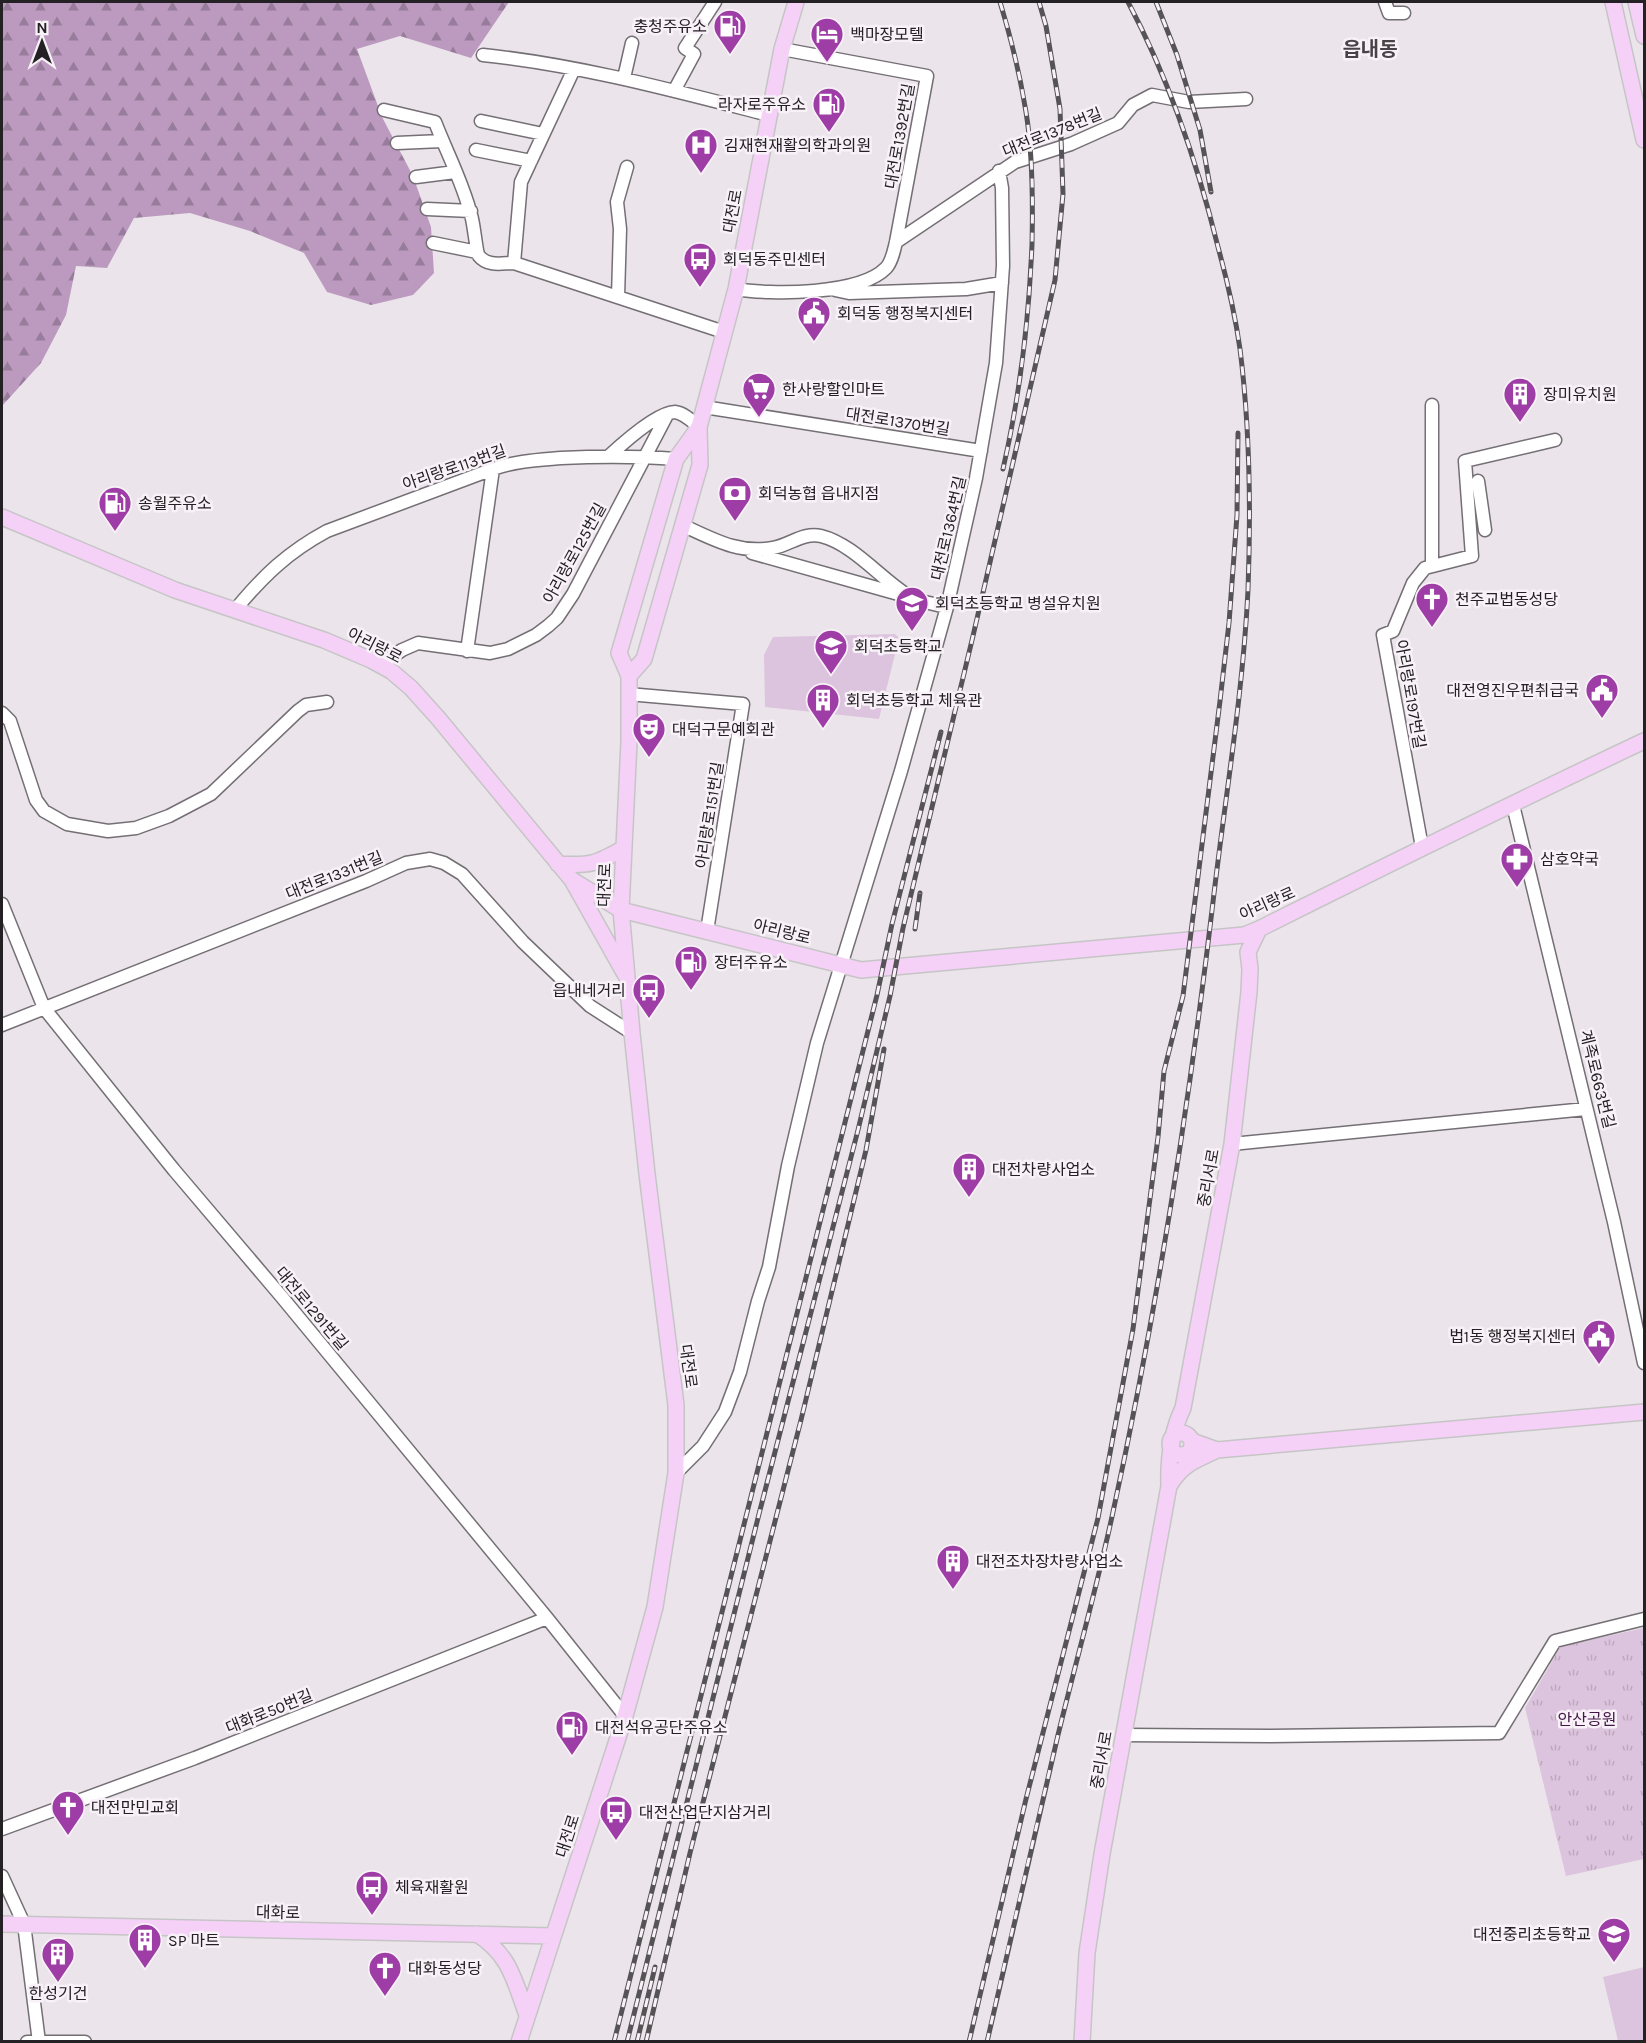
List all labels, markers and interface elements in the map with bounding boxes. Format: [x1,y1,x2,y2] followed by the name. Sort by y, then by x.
[712,8,748,55] fuel station icon: 충청주유소
[12,12,72,72] north arrow
[809,16,845,63] hotel icon: 백마장모텔
[633,17,707,36] place label: 충청주유소
[36,18,48,37] text: N
[850,25,924,44] place label: 백마장모텔
[1342,38,1398,61] district label: 읍내동
[881,82,918,190] street label: 대전로1392번길
[811,86,847,133] fuel station icon: 라자로주유소
[718,95,806,114] place label: 라자로주유소
[1000,104,1105,161] street label: 대전로1378번길
[683,127,719,174] hospital icon: 김재현재활의학과의원
[724,136,871,155] place label: 김재현재활의학과의원
[719,187,746,235] street label: 대전로
[682,241,718,288] bus stop icon: 회덕동주민센터
[723,250,826,269] place label: 회덕동주민센터
[796,295,832,342] public building icon: 회덕동 행정복지센터
[837,304,973,323] place label: 회덕동 행정복지센터
[741,371,777,418] supermarket icon: 한사랑할인마트
[1502,376,1538,423] building icon: 장미유치원
[782,380,885,399] place label: 한사랑할인마트
[1543,385,1617,404] place label: 장미유치원
[844,404,951,439] street label: 대전로1370번길
[400,441,508,494] street label: 아리랑로113번길
[927,474,970,582] street label: 대전로1364번길
[717,475,753,522] bank icon: 회덕농협 읍내지점
[758,484,880,503] place label: 회덕농협 읍내지점
[97,485,133,532] fuel station icon: 송월주유소
[138,494,212,513] place label: 송월주유소
[539,500,610,607] street label: 아리랑로125번길
[1414,581,1450,628] church icon: 천주교법동성당
[894,585,930,632] school or university icon: 회덕초등학교 병설유치원
[1455,590,1558,609] place label: 천주교법동성당
[935,594,1101,613] place label: 회덕초등학교 병설유치원
[344,624,406,667] street label: 아리랑로
[813,628,849,675] school or university icon: 회덕초등학교
[854,637,942,656] place label: 회덕초등학교
[1392,638,1429,750] street label: 아리랑로197번길
[1584,672,1620,719] public building icon: 대전영진우편취급국
[1447,681,1579,700] place label: 대전영진우편취급국
[805,682,841,729] building icon: 회덕초등학교 체육관
[846,691,983,710] place label: 회덕초등학교 체육관
[631,711,667,758] theatre icon: 대덕구문예회관
[672,720,775,739] place label: 대덕구문예회관
[692,760,727,870] street label: 아리랑로151번길
[1499,841,1535,888] pharmacy icon: 삼호약국
[283,847,386,904] street label: 대전로1331번길
[1540,850,1599,869] place label: 삼호약국
[594,862,615,907] street label: 대전로
[1236,883,1298,924] street label: 아리랑로
[751,915,813,948] street label: 아리랑로
[673,944,709,991] fuel station icon: 장터주유소
[714,953,788,972] place label: 장터주유소
[631,972,667,1019] bus stop icon: 읍내네거리
[552,981,626,1000] place label: 읍내네거리
[1576,1028,1619,1131] street label: 계족로663번길
[1194,1147,1223,1209] street label: 중리서로
[951,1151,987,1198] building icon: 대전차량사업소
[992,1160,1095,1179] place label: 대전차량사업소
[271,1263,352,1354] street label: 대전로1291번길
[1581,1318,1617,1365] public building icon: 법1동 행정복지센터
[1449,1327,1576,1346] place label: 법1동 행정복지센터
[676,1343,701,1390] street label: 대전로
[935,1543,971,1590] building icon: 대전조차장차량사업소
[976,1552,1123,1571] place label: 대전조차장차량사업소
[223,1685,315,1738] street label: 대화로50번길
[554,1709,590,1756] fuel station icon: 대전석유공단주유소
[1558,1710,1616,1729] park label: 안산공원
[595,1718,727,1737] place label: 대전석유공단주유소
[1087,1729,1116,1791] street label: 중리서로
[50,1789,86,1836] church icon: 대전만민교회
[598,1794,634,1841] bus stop icon: 대전산업단지삼거리
[91,1798,179,1817] place label: 대전만민교회
[639,1803,771,1822] place label: 대전산업단지삼거리
[552,1812,583,1860] street label: 대전로
[354,1869,390,1916] bus stop icon: 체육재활원
[395,1878,469,1897] place label: 체육재활원
[256,1903,301,1922] street label: 대화로
[1596,1916,1632,1963] school or university icon: 대전중리초등학교
[127,1922,163,1969] building icon: SP 마트
[1473,1925,1591,1944] place label: 대전중리초등학교
[168,1931,220,1950] place label: SP 마트
[40,1936,76,1983] building icon: 한성기건
[367,1950,403,1997] church icon: 대화동성당
[408,1959,482,1978] place label: 대화동성당
[29,1984,87,2003] place label: 한성기건

